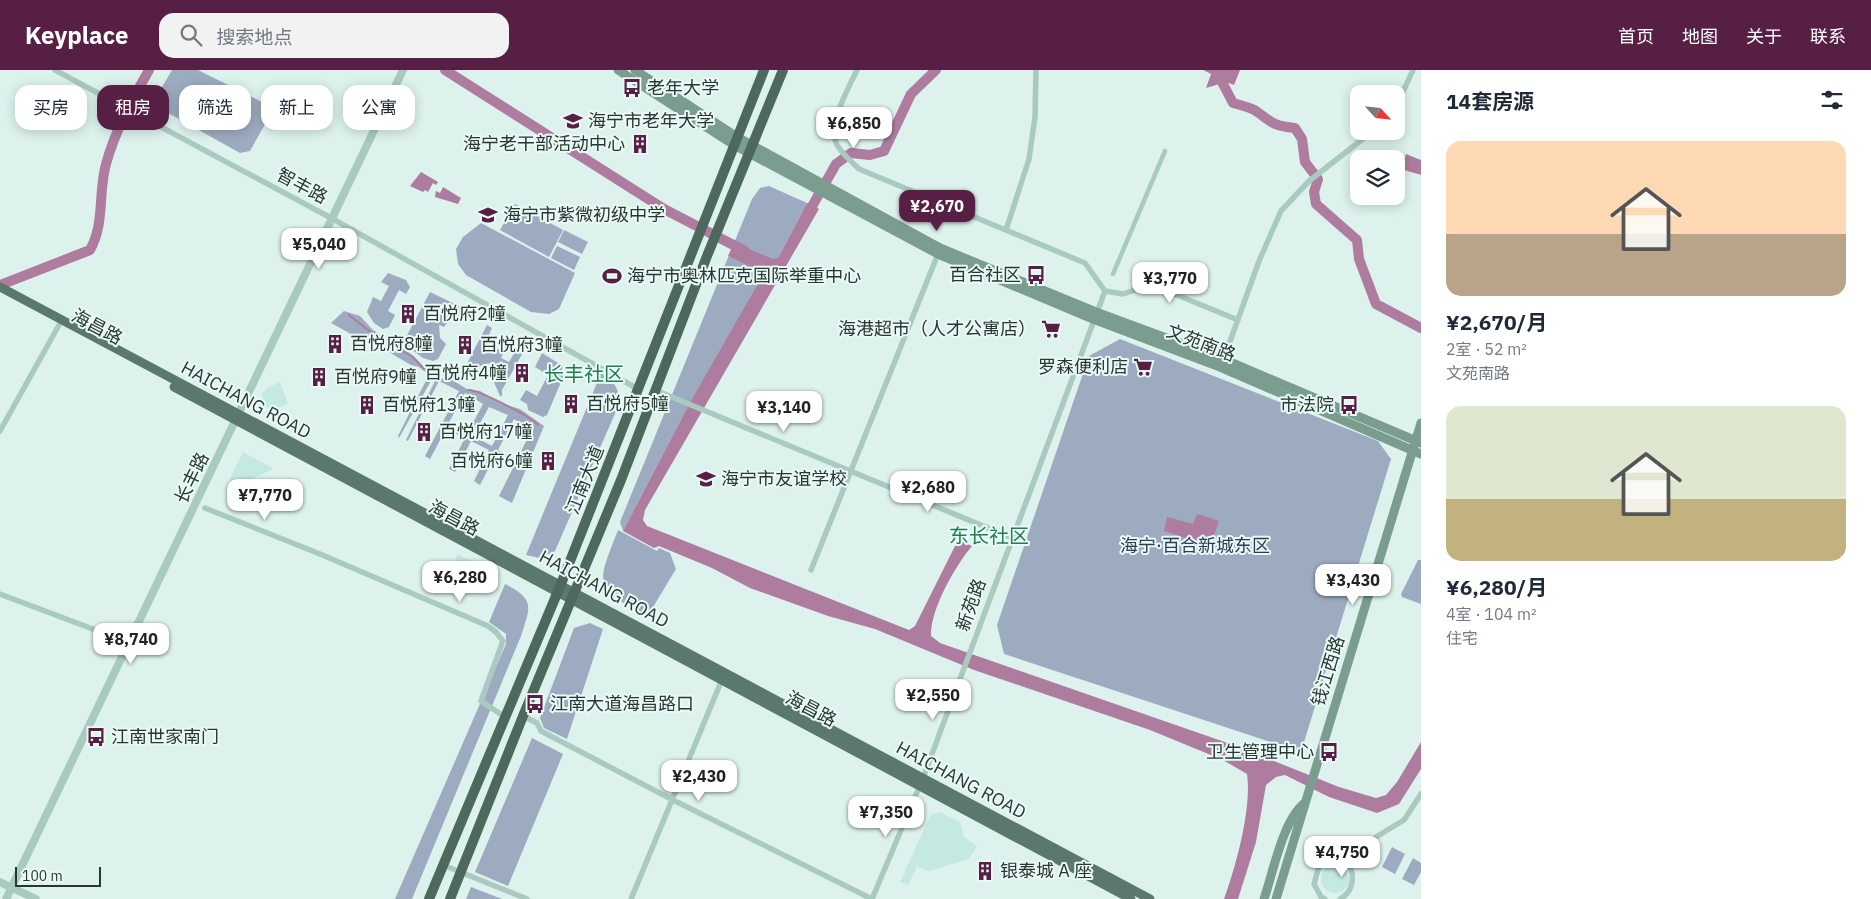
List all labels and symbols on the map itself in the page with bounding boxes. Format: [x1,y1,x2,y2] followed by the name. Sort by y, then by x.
[647,76,719,99] place label: 老年大学
[621,77,643,99] bus stop icon: 老年大学
[1350,85,1405,140] north arrow
[813,106,895,149] pin: ¥6,850
[588,109,714,132] place label: 海宁市老年大学
[562,110,584,132] school or university icon: 海宁市老年大学
[463,132,625,155] place label: 海宁老干部活动中心
[629,133,651,155] building icon: 海宁老干部活动中心
[273,163,331,208] street label: 智丰路
[896,190,978,232] pin: ¥2,670
[503,203,665,226] place label: 海宁市紫微初级中学
[477,204,499,226] school or university icon: 海宁市紫微初级中学
[278,228,360,270] pin: ¥5,040
[1129,262,1211,304] pin: ¥3,770
[949,263,1021,286] place label: 百合社区
[627,264,861,287] place label: 海宁市奥林匹克国际举重中心
[1025,264,1047,286] bus stop icon: 百合社区
[601,265,623,287] sports icon: 海宁市奥林匹克国际举重中心
[423,302,506,325] place label: 百悦府2幢
[397,303,419,325] building icon: 百悦府2幢
[68,304,126,349] street label: 海昌路
[838,317,1036,340] place label: 海港超市（人才公寓店）
[1040,318,1062,340] supermarket icon: 海港超市（人才公寓店）
[1163,319,1239,366] street label: 文苑南路
[350,332,433,355] place label: 百悦府8幢
[324,333,346,355] building icon: 百悦府8幢
[480,333,563,356] place label: 百悦府3幢
[454,334,476,356] building icon: 百悦府3幢
[1038,355,1128,378] place label: 罗森便利店
[177,356,315,443] street label: HAICHANG ROAD
[1132,356,1154,378] supermarket icon: 罗森便利店
[544,360,624,387] district label: 长丰社区
[424,361,507,384] place label: 百悦府4幢
[511,362,533,384] building icon: 百悦府4幢
[334,365,417,388] place label: 百悦府9幢
[308,366,330,388] building icon: 百悦府9幢
[743,390,825,433] pin: ¥3,140
[586,392,669,415] place label: 百悦府5幢
[382,393,476,416] place label: 百悦府13幢
[560,393,582,415] building icon: 百悦府5幢
[1280,393,1334,416] place label: 市法院
[356,394,378,416] building icon: 百悦府13幢
[1338,394,1360,416] bus stop icon: 市法院
[439,420,533,443] place label: 百悦府17幢
[413,421,435,443] building icon: 百悦府17幢
[560,442,609,517] street label: 江南大道
[169,448,214,507] street label: 长丰路
[450,449,533,472] place label: 百悦府6幢
[537,450,559,472] building icon: 百悦府6幢
[721,467,847,490] place label: 海宁市友谊学校
[695,468,717,490] school or university icon: 海宁市友谊学校
[887,470,969,513] pin: ¥2,680
[224,478,306,521] pin: ¥7,770
[425,495,483,540] street label: 海昌路
[949,522,1029,549] district label: 东长社区
[1120,534,1270,557] park label: 海宁·百合新城东区
[535,545,673,632] street label: HAICHANG ROAD
[419,560,501,603] pin: ¥6,280
[1312,564,1394,606] pin: ¥3,430
[950,576,991,634] street label: 新苑路
[90,622,172,665] pin: ¥8,740
[1306,633,1349,709] street label: 钱江西路
[892,678,974,721] pin: ¥2,550
[782,686,840,731] street label: 海昌路
[550,692,694,715] place label: 江南大道海昌路口
[524,693,546,715] bus stop icon: 江南大道海昌路口
[111,725,219,748] place label: 江南世家南门
[85,726,107,748] bus stop icon: 江南世家南门
[892,736,1030,823] street label: HAICHANG ROAD
[1206,740,1314,763] place label: 卫生管理中心
[1318,741,1340,763] bus stop icon: 卫生管理中心
[658,760,740,802] pin: ¥2,430
[845,796,927,838] pin: ¥7,350
[1301,836,1383,878] pin: ¥4,750
[1000,859,1092,882] place label: 银泰城 A 座
[974,860,996,882] building icon: 银泰城 A 座
[15,864,101,887] scale bar

